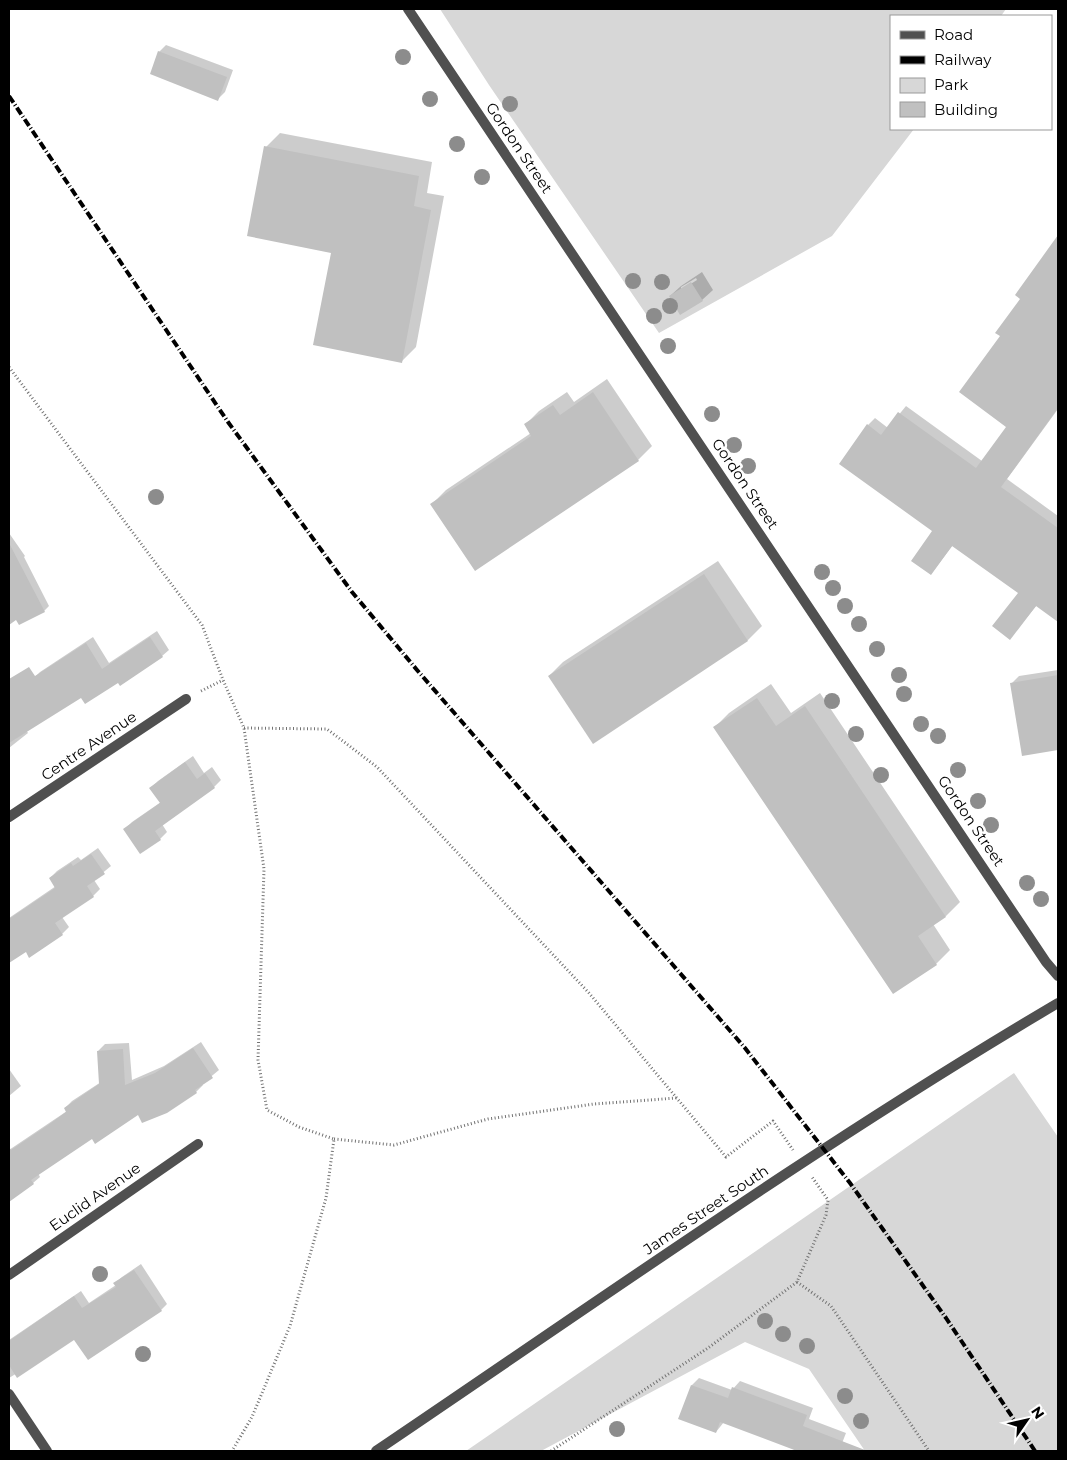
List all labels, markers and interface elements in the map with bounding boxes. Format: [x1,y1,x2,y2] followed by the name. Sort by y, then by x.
[890,15,1052,130] legend
[934,25,973,44] text: Road
[934,50,992,69] text: Railway
[934,75,968,94] text: Park
[482,99,557,197] street label: Gordon Street
[934,100,998,119] text: Building
[708,435,783,533] street label: Gordon Street
[37,707,140,785] street label: Centre Avenue
[934,772,1009,870] street label: Gordon Street
[45,1158,144,1235] street label: Euclid Avenue
[639,1161,772,1259] street label: James Street South
[1002,1395,1052,1445] north arrow
[1027,1403,1048,1422] text: N

